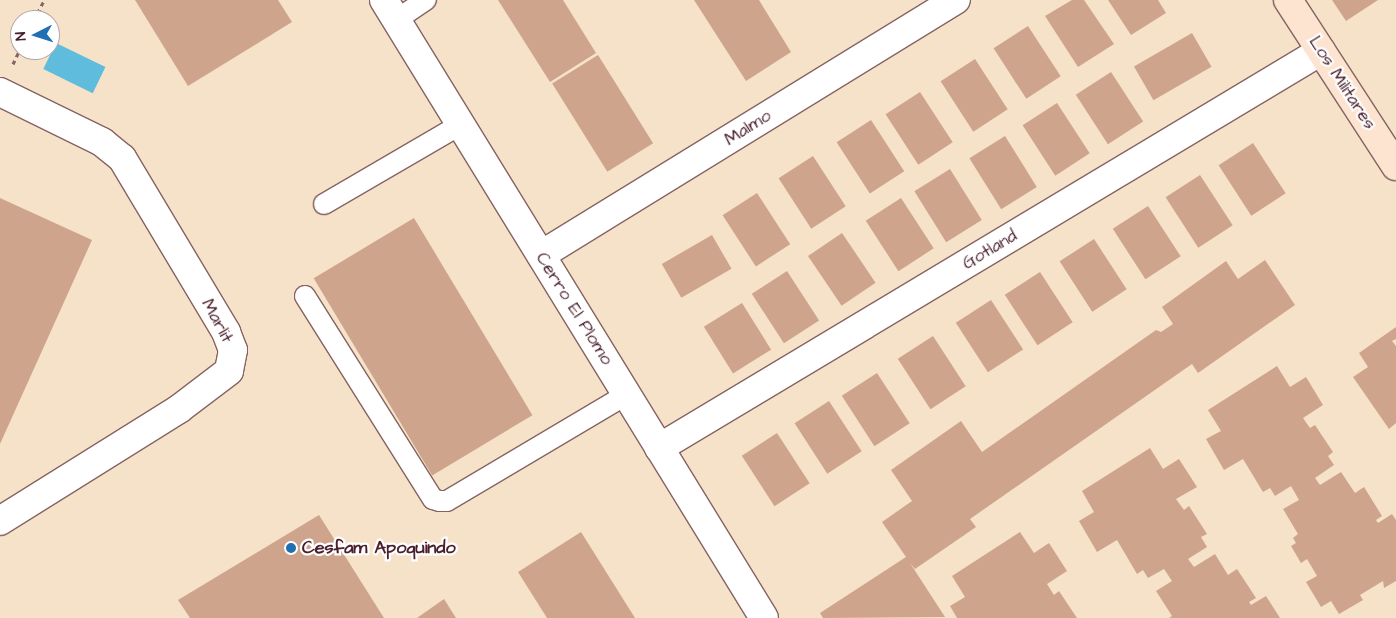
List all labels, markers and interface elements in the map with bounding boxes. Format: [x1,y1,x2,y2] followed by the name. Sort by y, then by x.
[10,10,60,60] north arrow
[11,31,31,41] text: N
[1304,32,1380,134] street label: Los Militares
[721,105,775,151] street label: Malmo
[959,225,1021,275] street label: Gotland
[531,249,617,369] street label: Cerro El Plomo
[196,295,238,347] street label: Marlit
[302,537,456,559] place label: Cesfam Apoquindo
[284,541,298,555] marker: Cesfam Apoquindo

